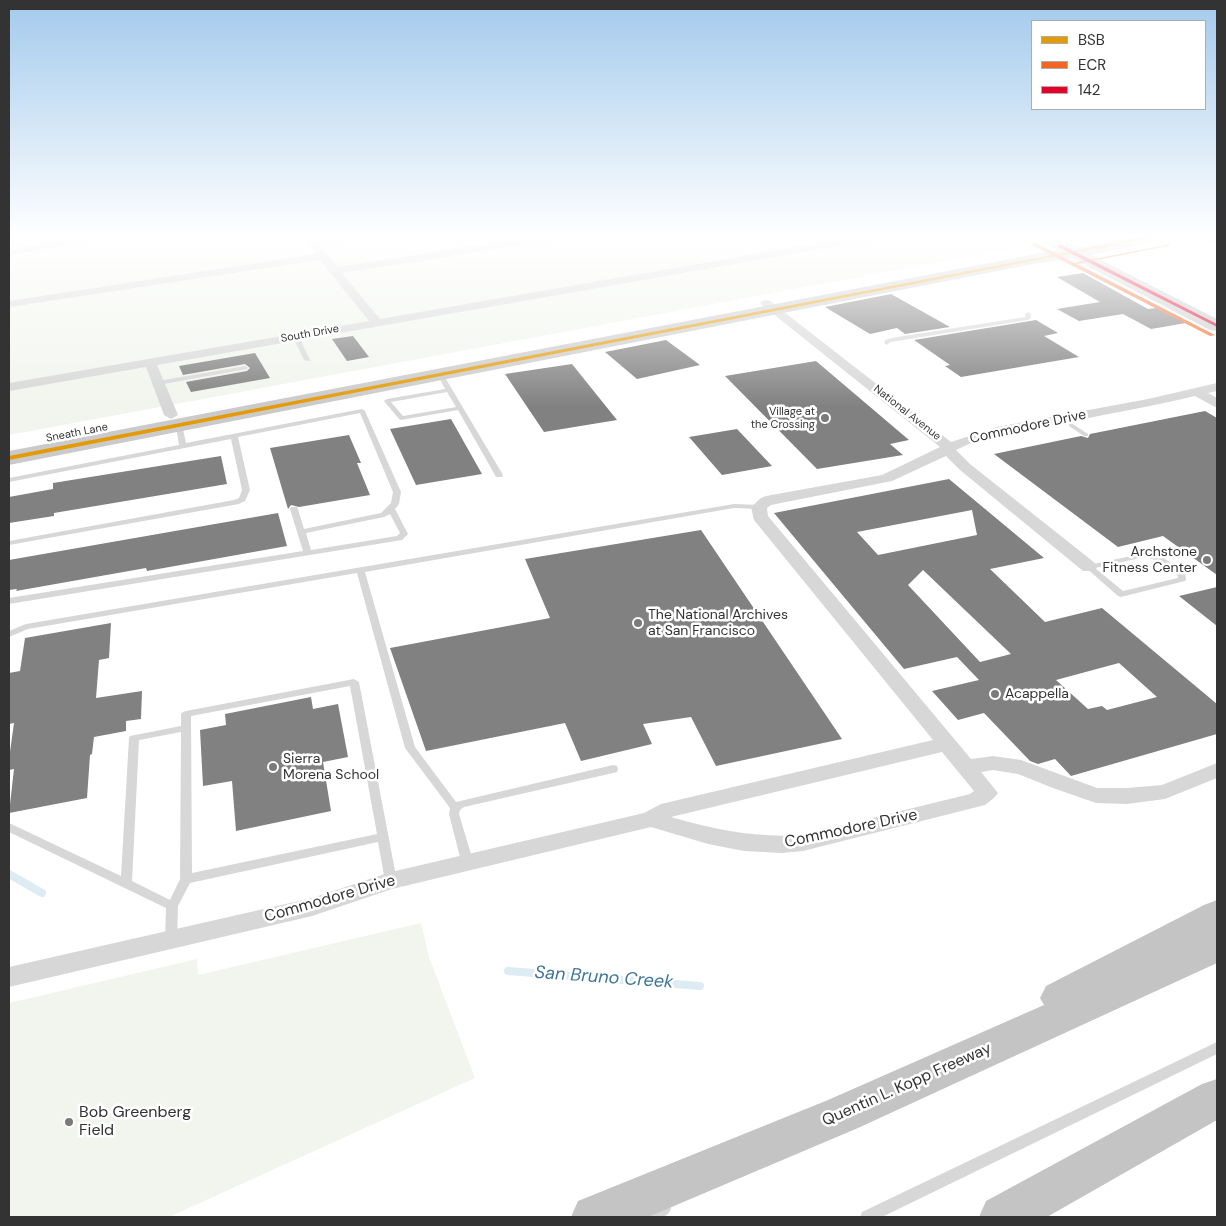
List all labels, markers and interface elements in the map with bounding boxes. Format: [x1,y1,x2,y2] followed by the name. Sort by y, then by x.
[1031,20,1206,110] legend
[1078,30,1105,50] text: BSB
[1078,55,1106,75] text: ECR
[1078,80,1100,100] text: 142
[280,322,340,346] street label: South Drive
[871,383,943,443] street label: National Avenue
[751,405,815,431] place label: Village at the Crossing
[968,406,1088,448] street label: Commodore Drive
[819,412,831,424] marker: Village at the Crossing
[45,421,109,445] street label: Sneath Lane
[1102,544,1197,576] place label: Archstone Fitness Center
[1201,554,1213,566] marker: Archstone Fitness Center
[648,607,788,640] place label: The National Archives at San Francisco
[632,617,644,629] marker: The National Archives at San Francisco
[1005,686,1069,702] place label: Acappella
[989,688,1001,700] marker: Acappella
[283,751,379,784] place label: Sierra Morena School
[267,761,279,773] marker: Sierra Morena School
[783,806,919,852] street label: Commodore Drive
[262,871,398,927] street label: Commodore Drive
[534,962,674,994] water label: San Bruno Creek
[819,1039,995,1131] street label: Quentin L. Kopp Freeway
[79,1103,191,1141] place label: Bob Greenberg Field
[63,1116,75,1128] marker: Bob Greenberg Field

